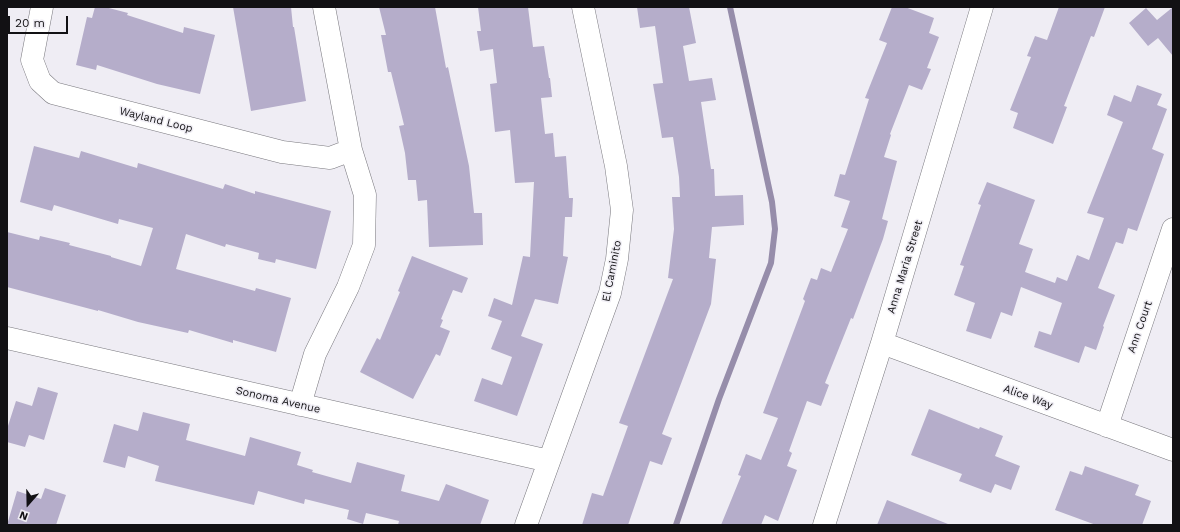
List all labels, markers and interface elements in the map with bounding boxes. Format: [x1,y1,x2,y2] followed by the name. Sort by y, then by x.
[10,8,70,34] scale bar
[15,16,45,30] text: 20 m
[118,104,194,136] street label: Wayland Loop
[885,219,925,315] street label: Anna Maria Street
[600,239,624,303] street label: El Caminito
[1125,299,1155,355] street label: Ann Court
[1002,382,1054,412] street label: Alice Way
[234,384,322,416] street label: Sonoma Avenue
[8,484,48,524] north arrow
[18,508,30,523] text: N

